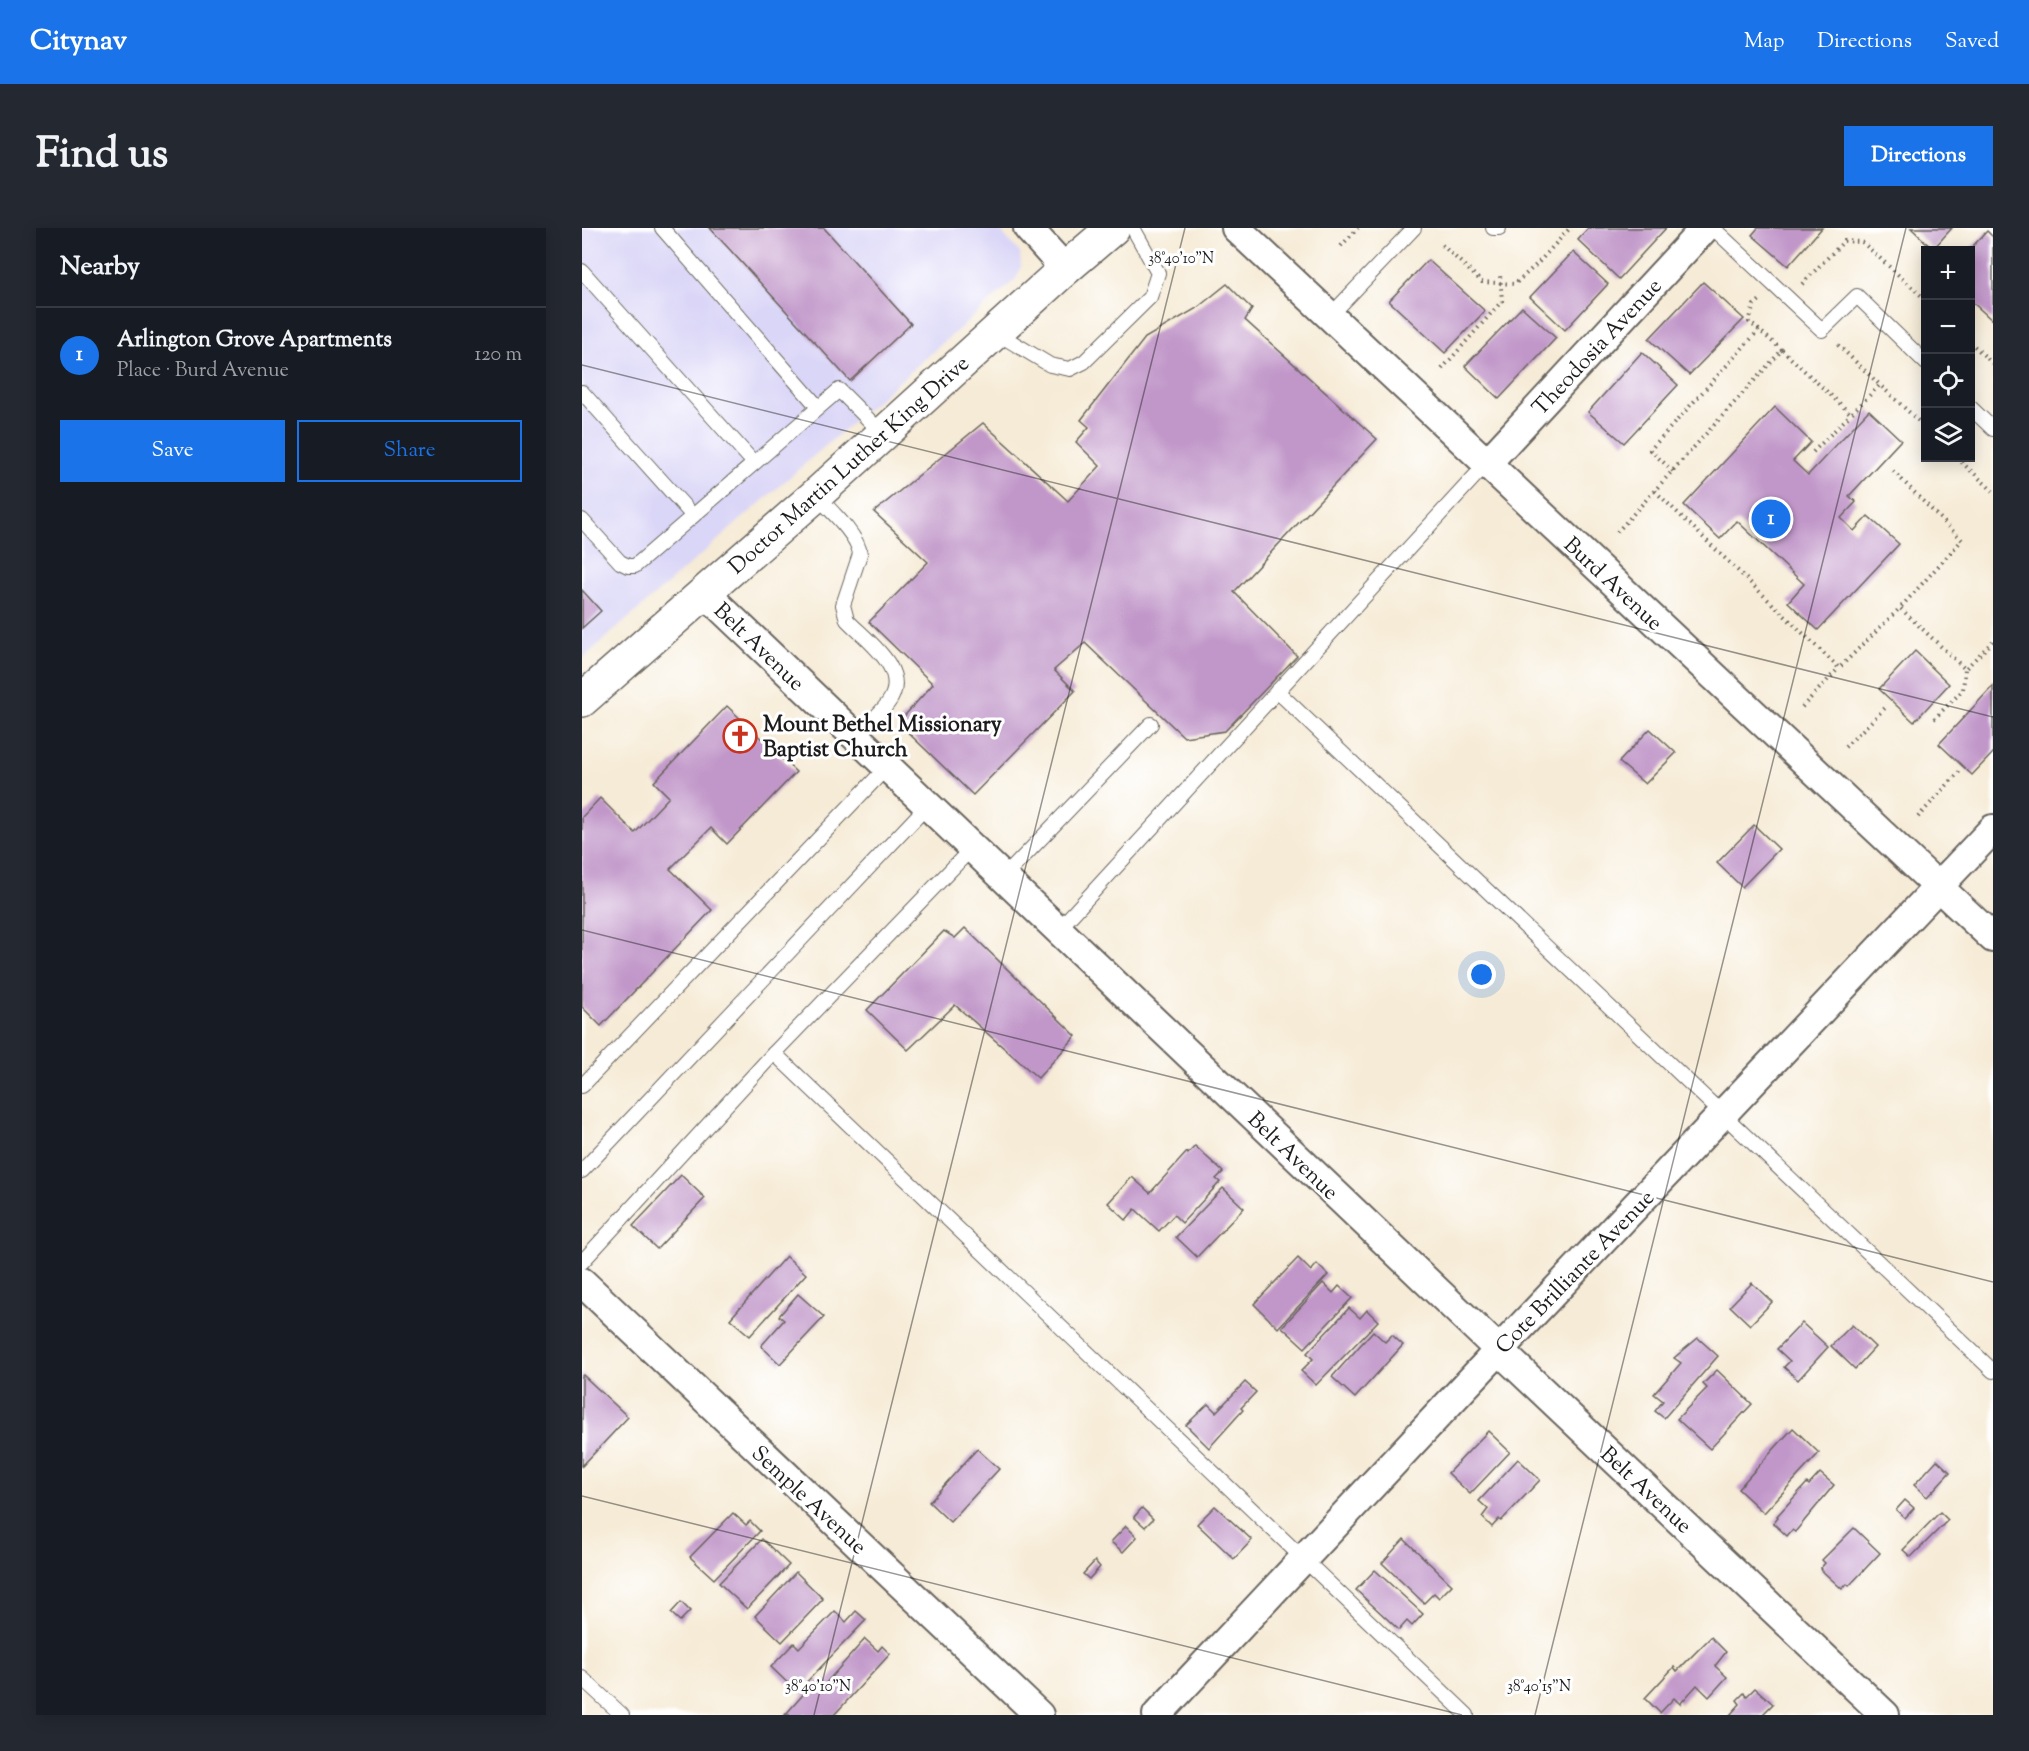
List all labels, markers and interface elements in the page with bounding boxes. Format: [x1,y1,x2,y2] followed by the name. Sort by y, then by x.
[30,22,127,62] text: Citynav
[1744,27,1784,57] text: Map
[1817,27,1912,57] text: Directions
[1945,27,1999,57] text: Saved
[36,126,168,186] text: Find us
[1844,126,1993,186] button: Directions
[1921,246,1975,462] map controls
[1921,246,1975,300] button: +
[60,249,140,286] text: Nearby
[1148,249,1214,270] text: 38°40'10"N
[1526,272,1671,424] street label: Theodosia Avenue
[1921,300,1975,354] button: −
[117,325,392,357] text: Arlington Grove Apartments
[76,341,83,370] text: 1
[474,341,522,370] text: 120 m
[723,349,977,583] street label: Doctor Martin Luther King Drive
[1921,354,1975,408] button: locate
[117,357,289,386] text: Place · Burd Avenue
[1921,408,1975,462] button: layers
[60,420,285,482] button: Save
[297,420,522,482] button: Share
[1752,496,1790,542] pin: 1
[1555,531,1669,640] street label: Burd Avenue
[705,596,811,700] street label: Belt Avenue
[763,710,1002,767] place label: Mount Bethel Missionary Baptist Church
[722,718,758,754] church icon: Mount Bethel Missionary Baptist Church
[1467,960,1496,989] your location
[1239,1105,1345,1209] street label: Belt Avenue
[1489,1184,1663,1362] street label: Cote Brilliante Avenue
[743,1439,873,1563] street label: Semple Avenue
[1592,1440,1698,1542] street label: Belt Avenue
[785,1677,851,1698] text: 38°40'10"N
[1507,1677,1571,1698] text: 38°40'15"N

